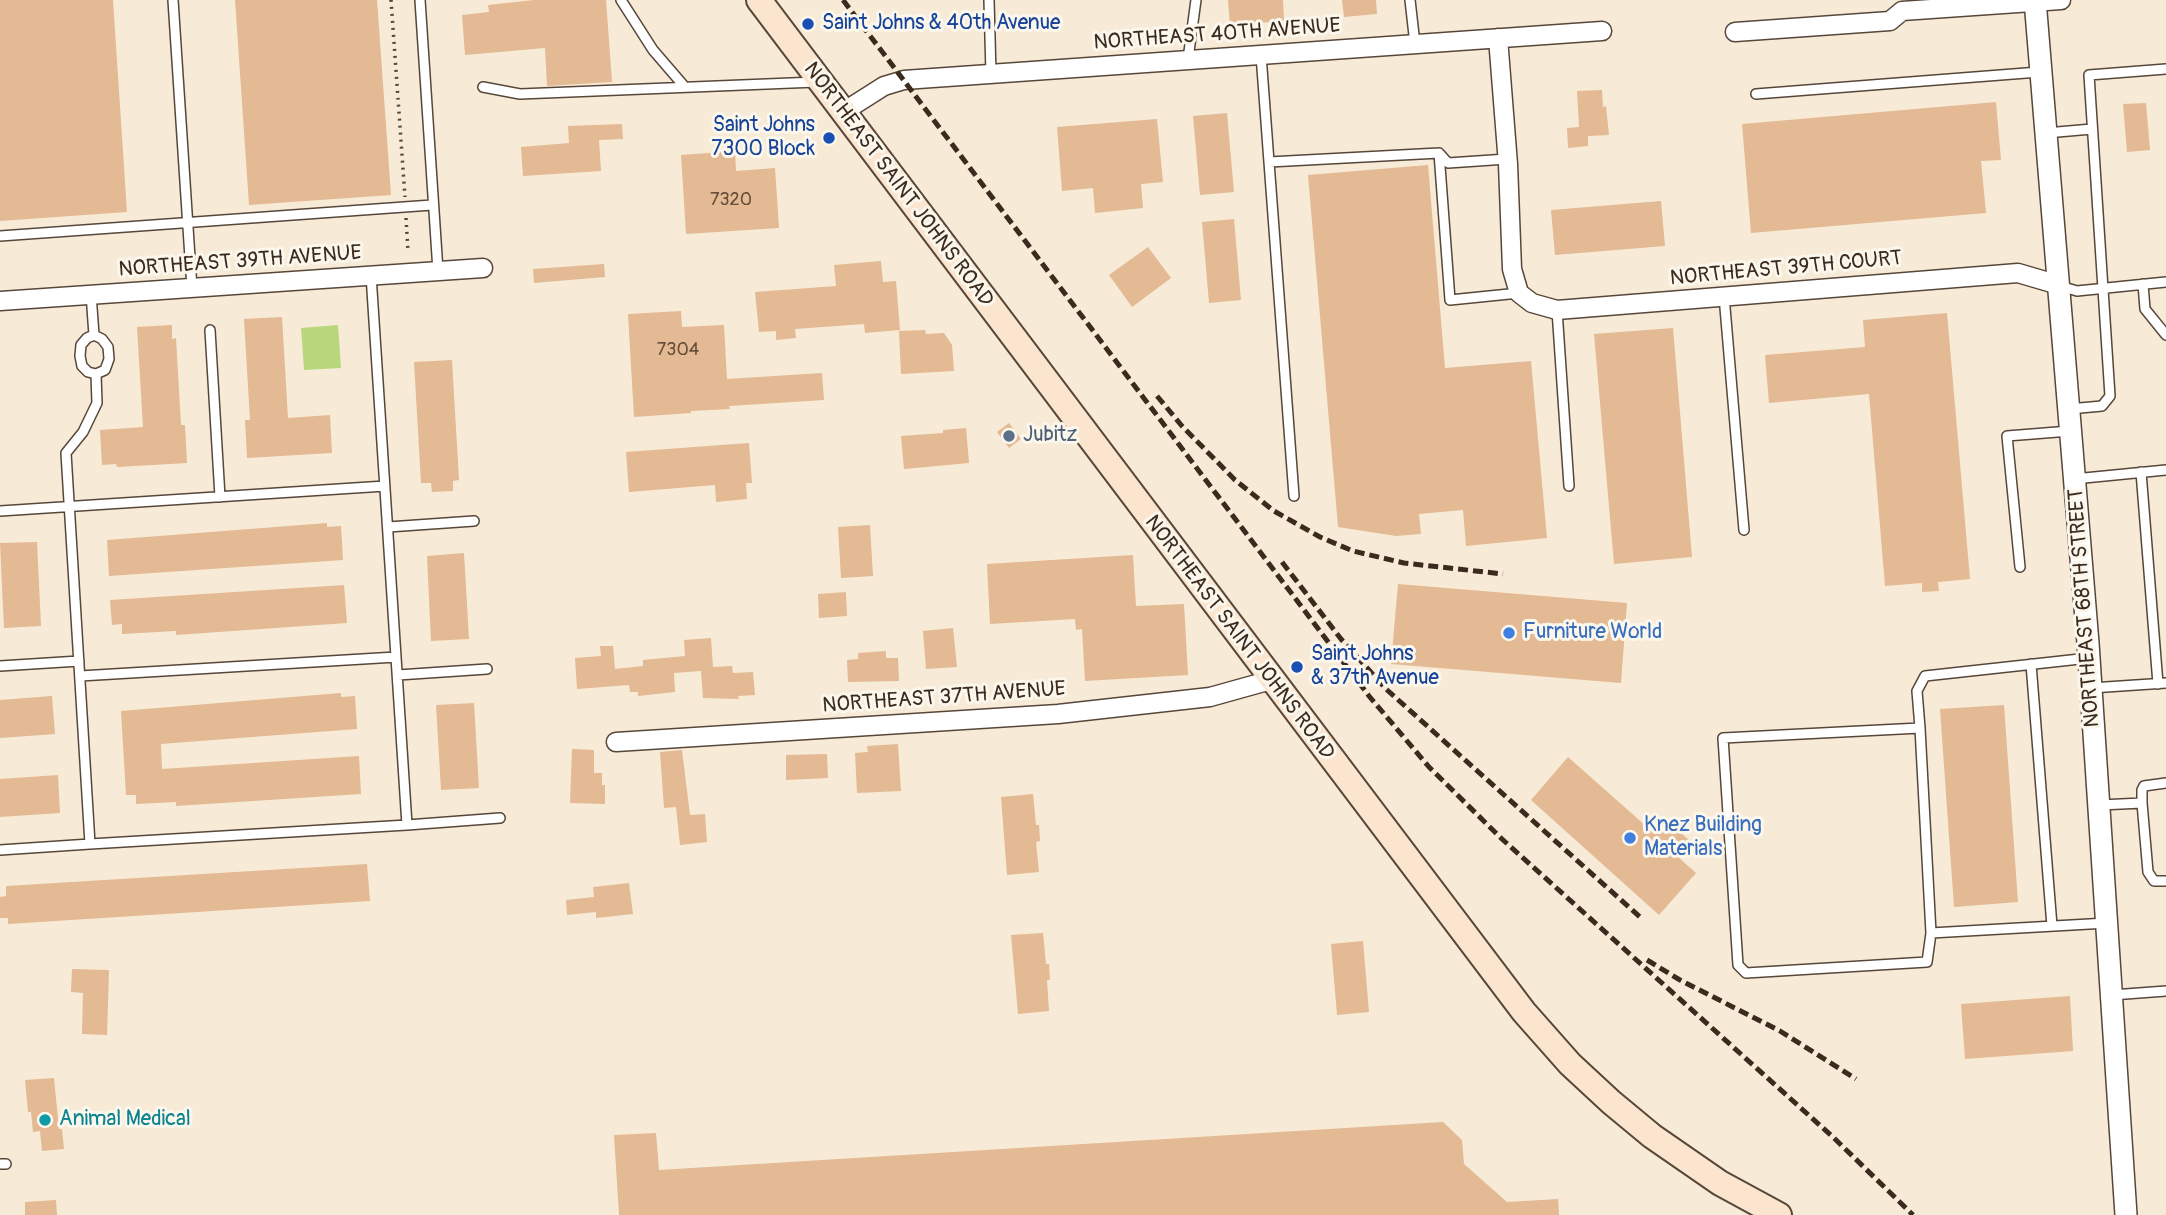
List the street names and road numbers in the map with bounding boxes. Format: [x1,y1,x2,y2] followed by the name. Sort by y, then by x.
[1093,14,1341,56] street label: NORTHEAST 40TH AVENUE
[798,58,998,312] street label: NORTHEAST SAINT JOHNS ROAD
[118,241,362,283] street label: NORTHEAST 39TH AVENUE
[1669,246,1903,292] street label: NORTHEAST 39TH COURT
[2064,488,2106,728] street label: NORTHEAST 68TH STREET
[1139,511,1339,765] street label: NORTHEAST SAINT JOHNS ROAD
[822,677,1066,719] street label: NORTHEAST 37TH AVENUE

